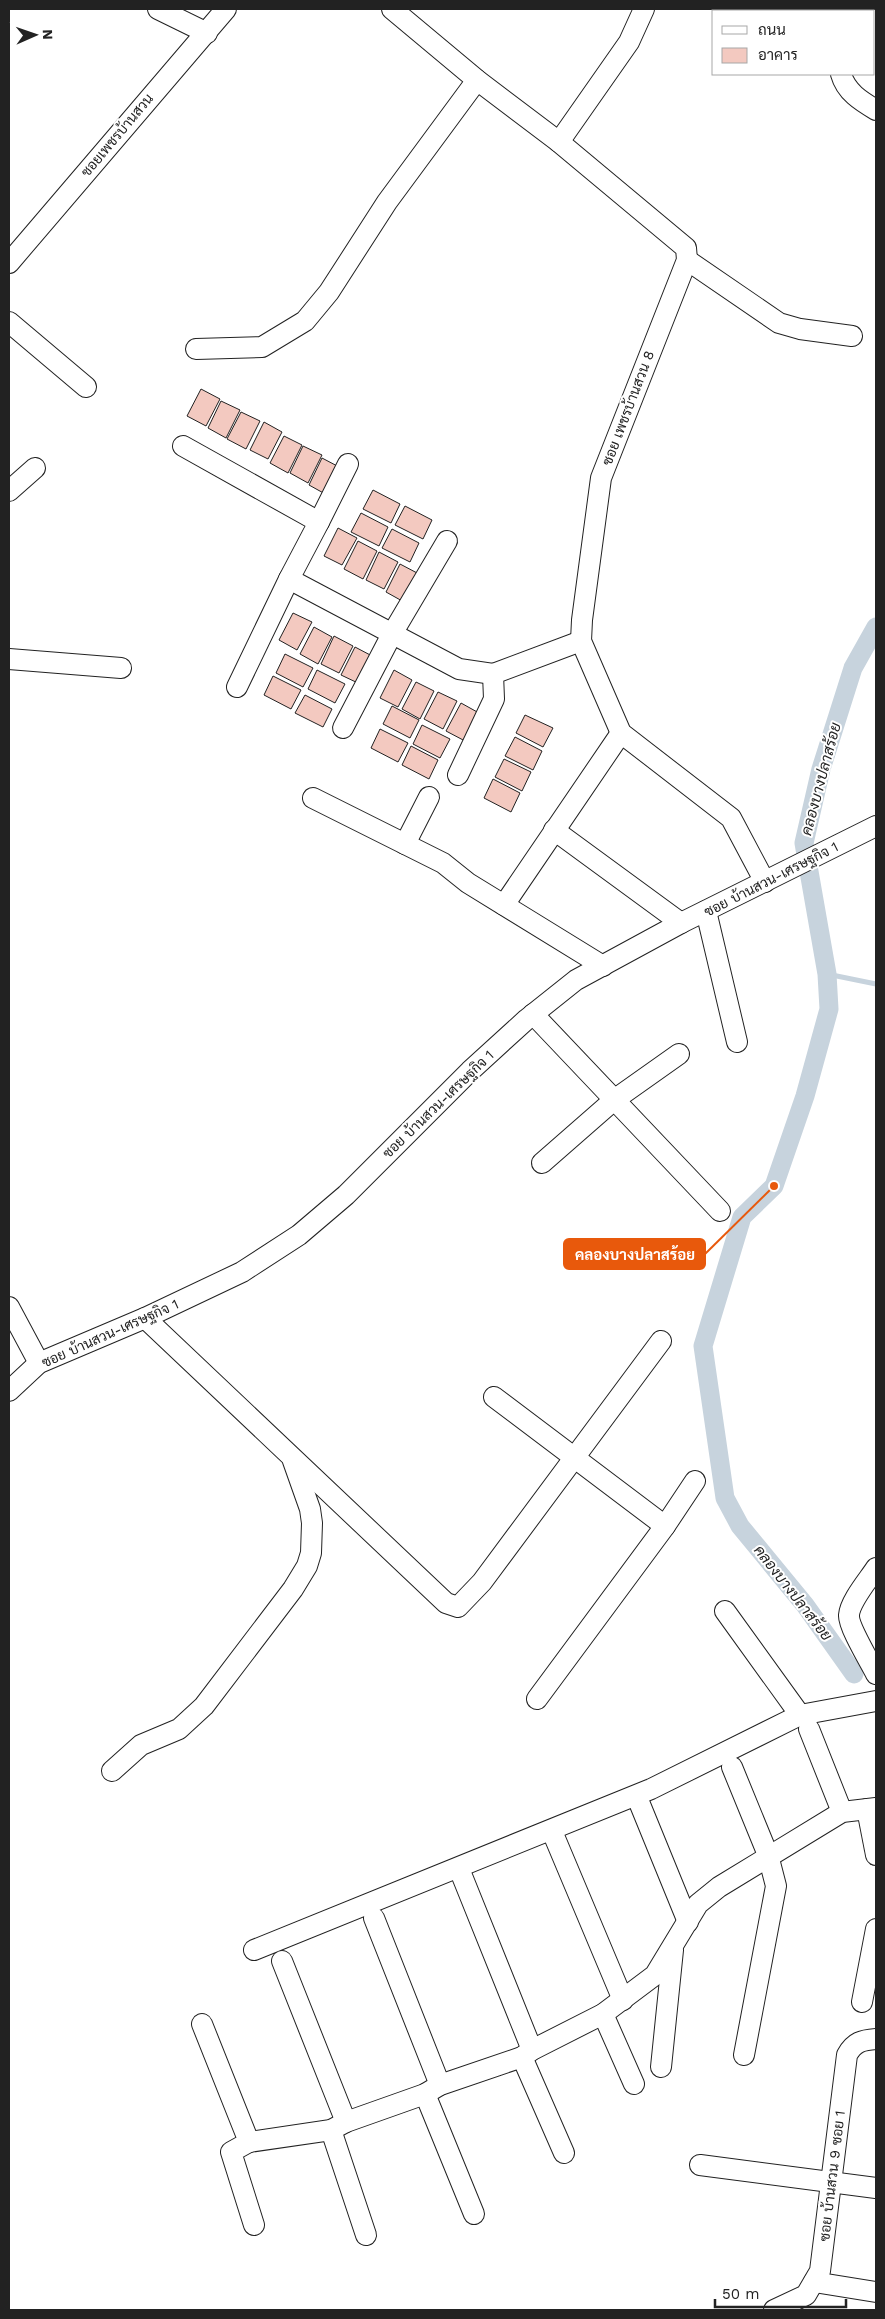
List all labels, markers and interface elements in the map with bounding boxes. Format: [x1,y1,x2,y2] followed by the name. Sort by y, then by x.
[10,10,60,60] north arrow
[712,10,875,75] legend
[758,21,786,39] text: ถนน
[40,29,56,40] text: N
[758,46,798,64] text: อาคาร
[77,90,156,180] street label: ซอยเพชรบ้านสวน
[598,348,657,468] street label: ซอย เพชรบ้านสวน 8
[796,720,845,837] water label: คลองบางปลาสร้อย
[701,837,841,921] street label: ซอย บ้านสวน-เศรษฐกิจ 1
[378,1046,498,1162] street label: ซอย บ้านสวน-เศรษฐกิจ 1
[564,1239,705,1269] callout: คลองบางปลาสร้อย
[575,1245,695,1264] text: คลองบางปลาสร้อย
[39,1295,181,1371] street label: ซอย บ้านสวน-เศรษฐกิจ 1
[750,1541,837,1645] water label: คลองบางปลาสร้อย
[815,2110,848,2242] street label: ซอย บ้านสวน 9 ซอย 1
[715,2276,846,2308] scale bar
[722,2285,759,2303] text: 50 m

